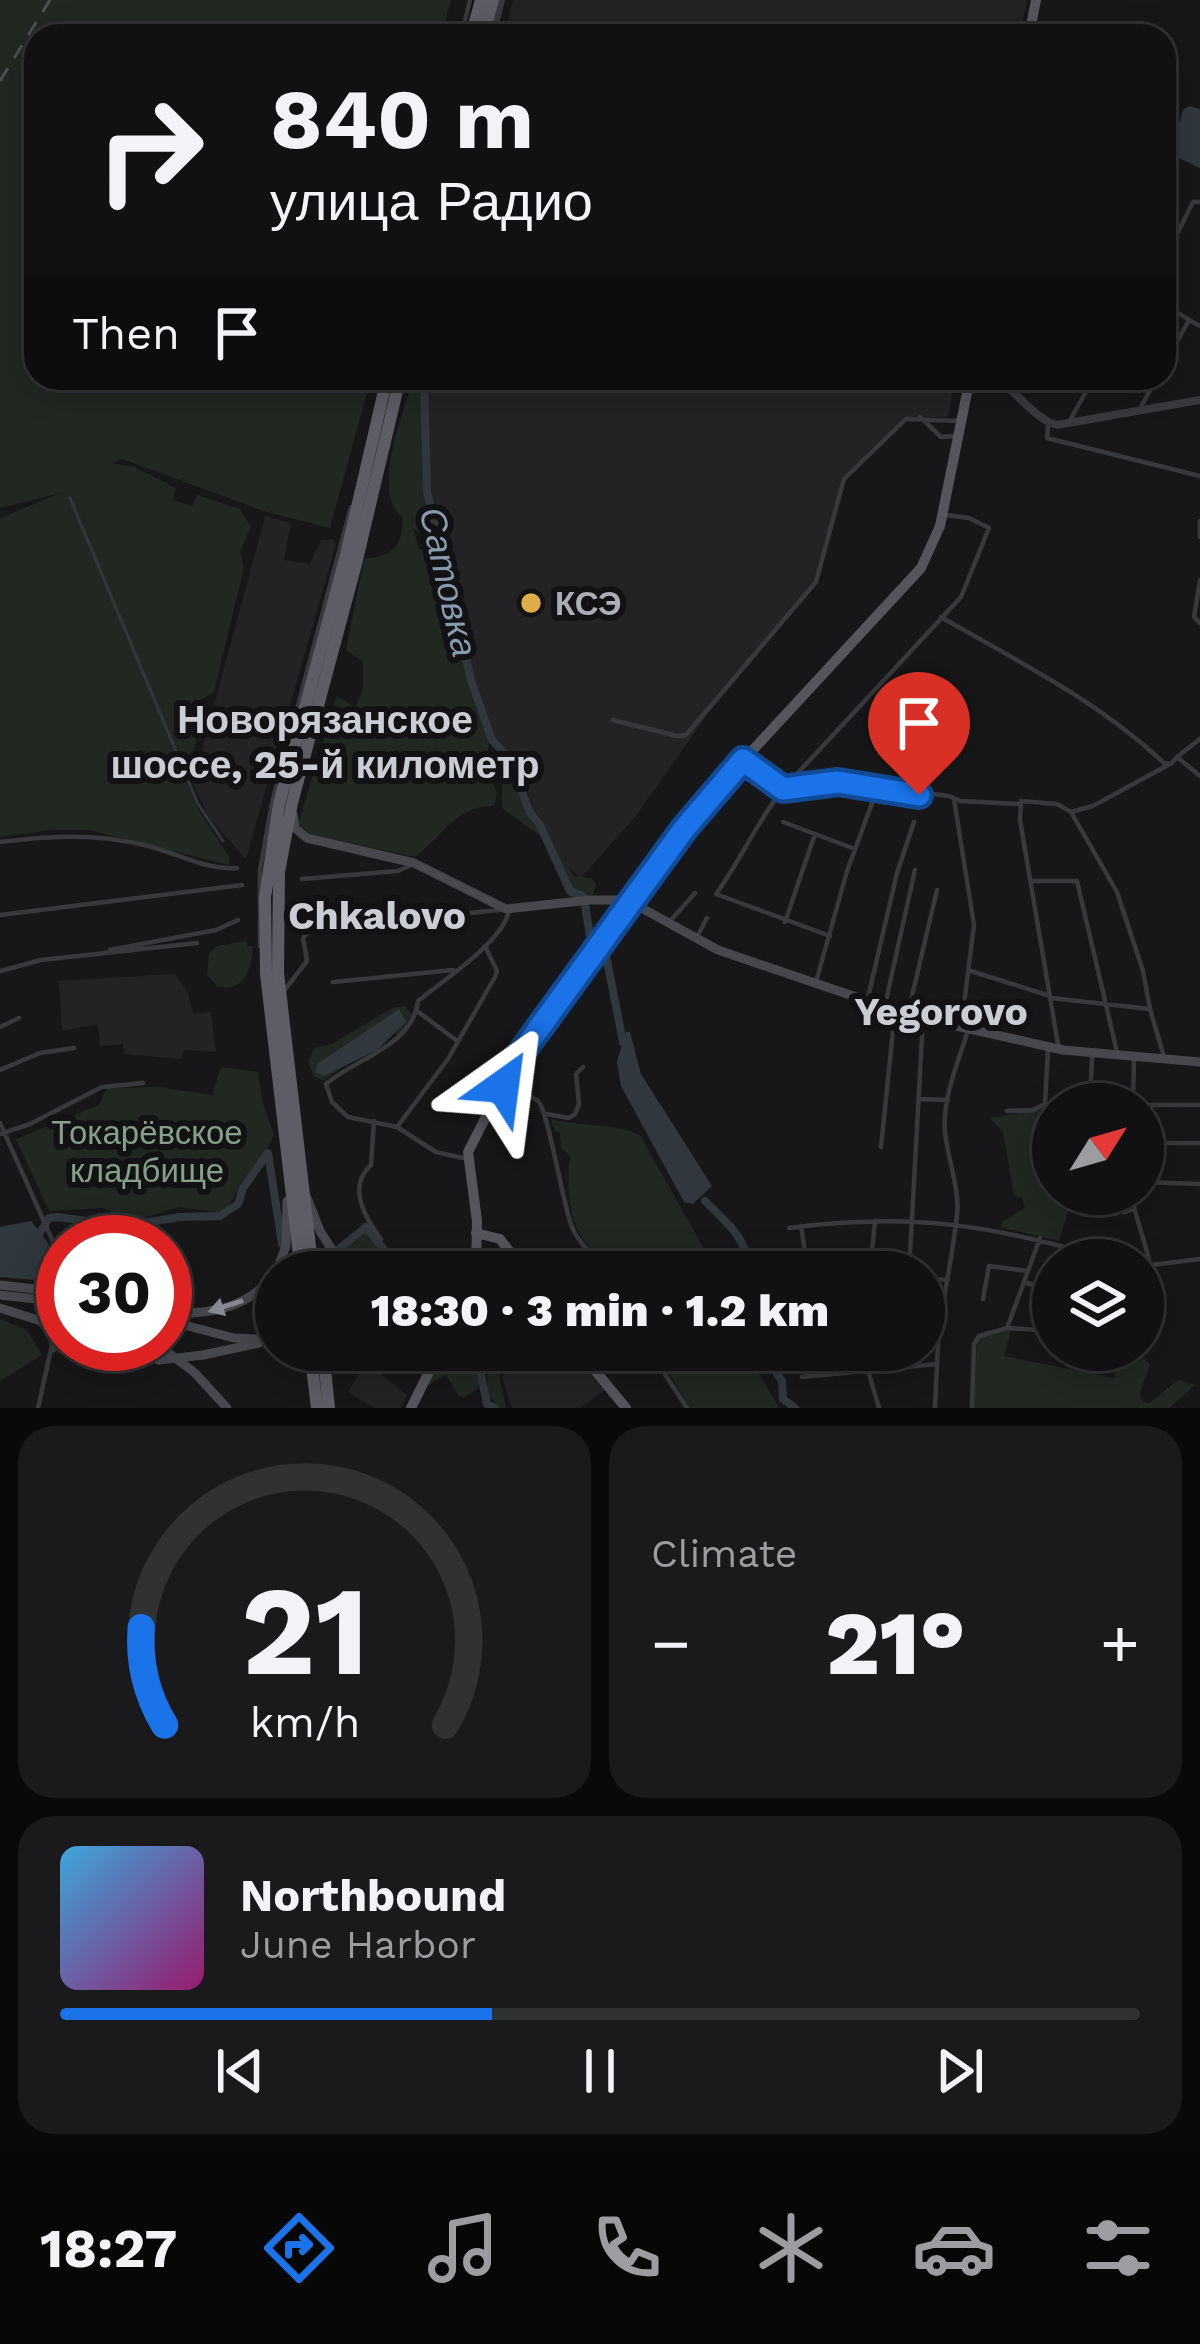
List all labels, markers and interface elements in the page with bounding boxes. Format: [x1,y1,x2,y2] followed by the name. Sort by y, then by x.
[270,70,534,168] text: 840 m
[72,72,228,228] icon: right
[270,170,593,233] text: улица Радио
[204,300,270,366] icon: arrive
[72,307,180,360] text: Then
[410,503,486,661] water label: Сатовка
[555,584,622,623] place label: КСЭ
[518,590,544,616] marker: КСЭ
[868,672,970,795] pin
[886,690,952,756] icon: arrive
[110,697,540,787] district label: Новорязанское шоссе, 25-й километр
[288,893,466,938] district label: Chkalovo
[854,989,1028,1034] district label: Yegorovo
[440,1023,566,1149] position arrow
[1032,1083,1164,1215] north arrow
[1032,1083,1164,1371] map controls
[51,1113,243,1190] park label: Токарёвское кладбище
[36,1215,192,1371] speed limit sign: 30
[1032,1239,1164,1371] button: layers
[371,1284,829,1337] text: 18:30 · 3 min · 1.2 km
[207,1298,244,1317] one-way arrow
[651,1531,797,1576] text: Climate
[240,1558,369,1704] text: 21
[826,1590,965,1696] text: 21°
[651,1605,691,1682] text: −
[1100,1605,1140,1682] text: +
[249,1697,360,1747] text: km/h
[240,1869,506,1922] text: Northbound
[240,1922,476,1967] text: June Harbor
[207,2038,273,2104] icon: previous
[567,2038,633,2104] icon: pause
[927,2038,993,2104] icon: next
[257,2206,341,2290] icon: directions
[421,2206,505,2290] icon: music
[585,2206,669,2290] icon: phone
[749,2206,833,2290] icon: climate
[912,2206,996,2290] icon: car
[1076,2206,1160,2290] icon: filters
[40,2217,177,2280] text: 18:27

